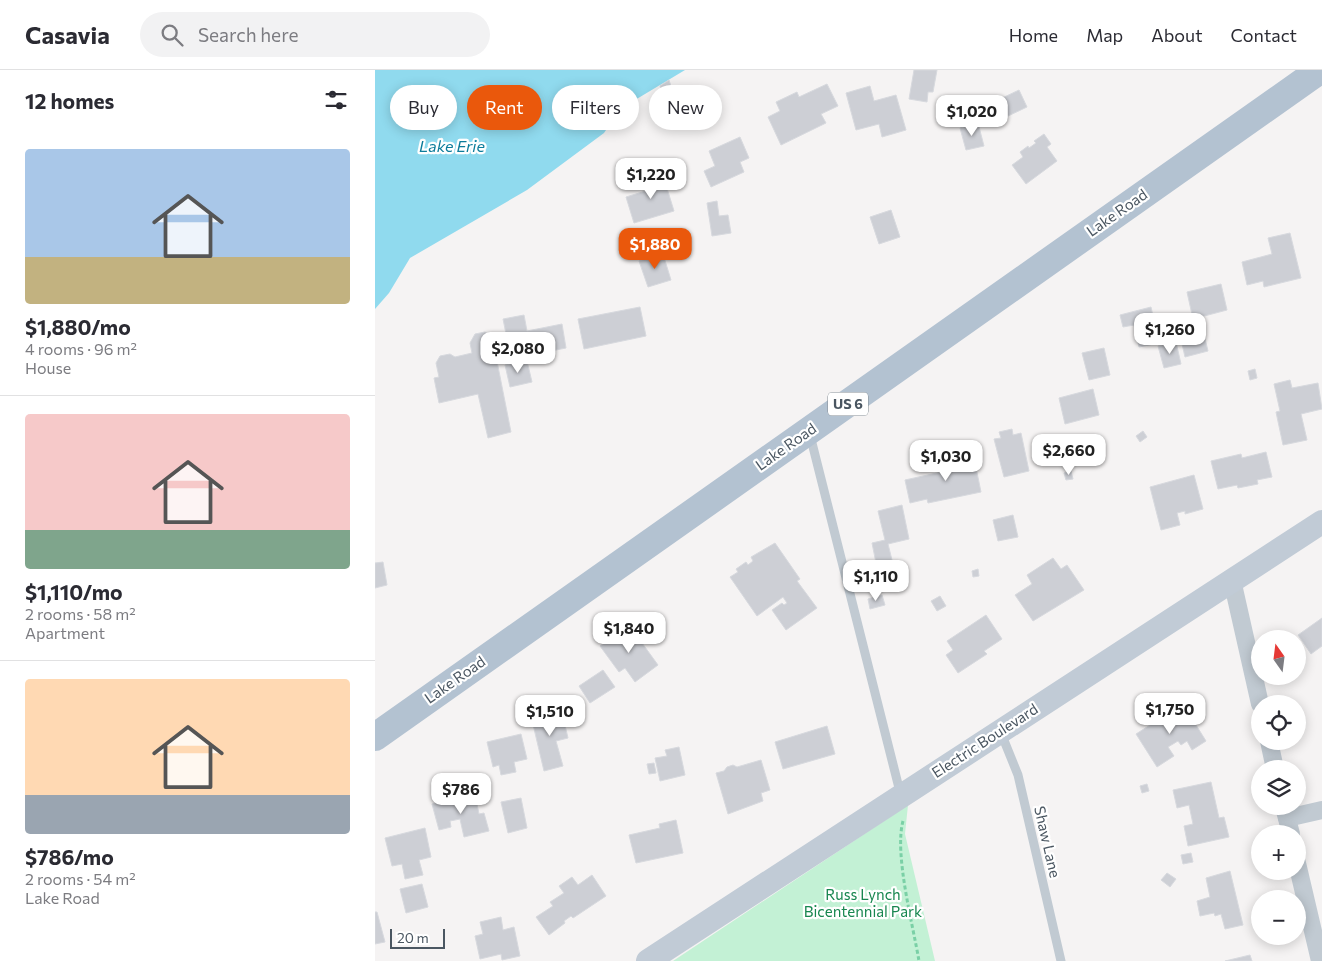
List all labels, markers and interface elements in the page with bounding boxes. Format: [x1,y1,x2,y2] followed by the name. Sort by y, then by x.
[140,12,490,57] search box
[25,20,110,49] text: Casavia
[158,21,186,49] icon: search
[198,23,298,46] text: Search here
[1009,24,1058,46] text: Home
[1086,24,1123,46] text: Map
[1151,24,1203,46] text: About
[1231,24,1297,46] text: Contact
[390,85,457,130] chip: Buy
[467,85,542,130] chip: Rent
[552,85,639,130] chip: Filters
[649,85,722,130] chip: New
[322,86,350,114] icon: filters
[25,88,114,113] text: 12 homes
[931,94,1013,137] pin: $1,020
[947,101,997,120] text: $1,020
[419,136,485,155] water label: Lake Erie
[610,158,692,200] pin: $1,220
[626,164,676,183] text: $1,220
[143,181,233,271] icon: home
[1083,185,1150,240] street label: Lake Road
[614,228,696,270] pin: $1,880
[630,234,680,253] text: $1,880
[1129,312,1211,355] pin: $1,260
[25,314,131,339] text: $1,880/mo
[1145,319,1195,338] text: $1,260
[477,332,559,374] pin: $2,080
[491,338,545,357] text: $2,080
[25,339,137,358] text: 4 rooms · 96 m²
[25,358,71,377] text: House
[828,392,868,416] road number: US 6
[752,419,819,474] street label: Lake Road
[1028,434,1110,476] pin: $2,660
[905,440,987,482] pin: $1,030
[1043,440,1095,459] text: $2,660
[921,446,971,465] text: $1,030
[143,447,233,537] icon: home
[835,560,917,602] pin: $1,110
[854,566,898,585] text: $1,110
[25,579,123,604] text: $1,110/mo
[25,604,136,623] text: 2 rooms · 58 m²
[588,612,670,654] pin: $1,840
[604,618,654,637] text: $1,840
[25,623,105,642] text: Apartment
[1251,630,1306,685] north arrow
[1251,630,1306,945] map controls
[421,652,488,707] street label: Lake Road
[1129,692,1211,735] pin: $1,750
[509,694,591,737] pin: $1,510
[1251,695,1306,750] button: locate
[928,699,1041,781] street label: Electric Boulevard
[1146,699,1194,718] text: $1,750
[526,701,574,720] text: $1,510
[143,712,233,802] icon: home
[1251,760,1306,815] button: layers
[431,772,491,815] pin: $786
[442,779,480,798] text: $786
[1031,804,1065,879] street label: Shaw Lane
[1251,825,1306,880] button: +
[25,844,114,869] text: $786/mo
[25,869,136,888] text: 2 rooms · 54 m²
[804,885,922,920] park label: Russ Lynch Bicentennial Park
[25,888,100,907] text: Lake Road
[1251,890,1306,945] button: −
[390,926,445,949] scale bar
[397,929,429,946] text: 20 m

